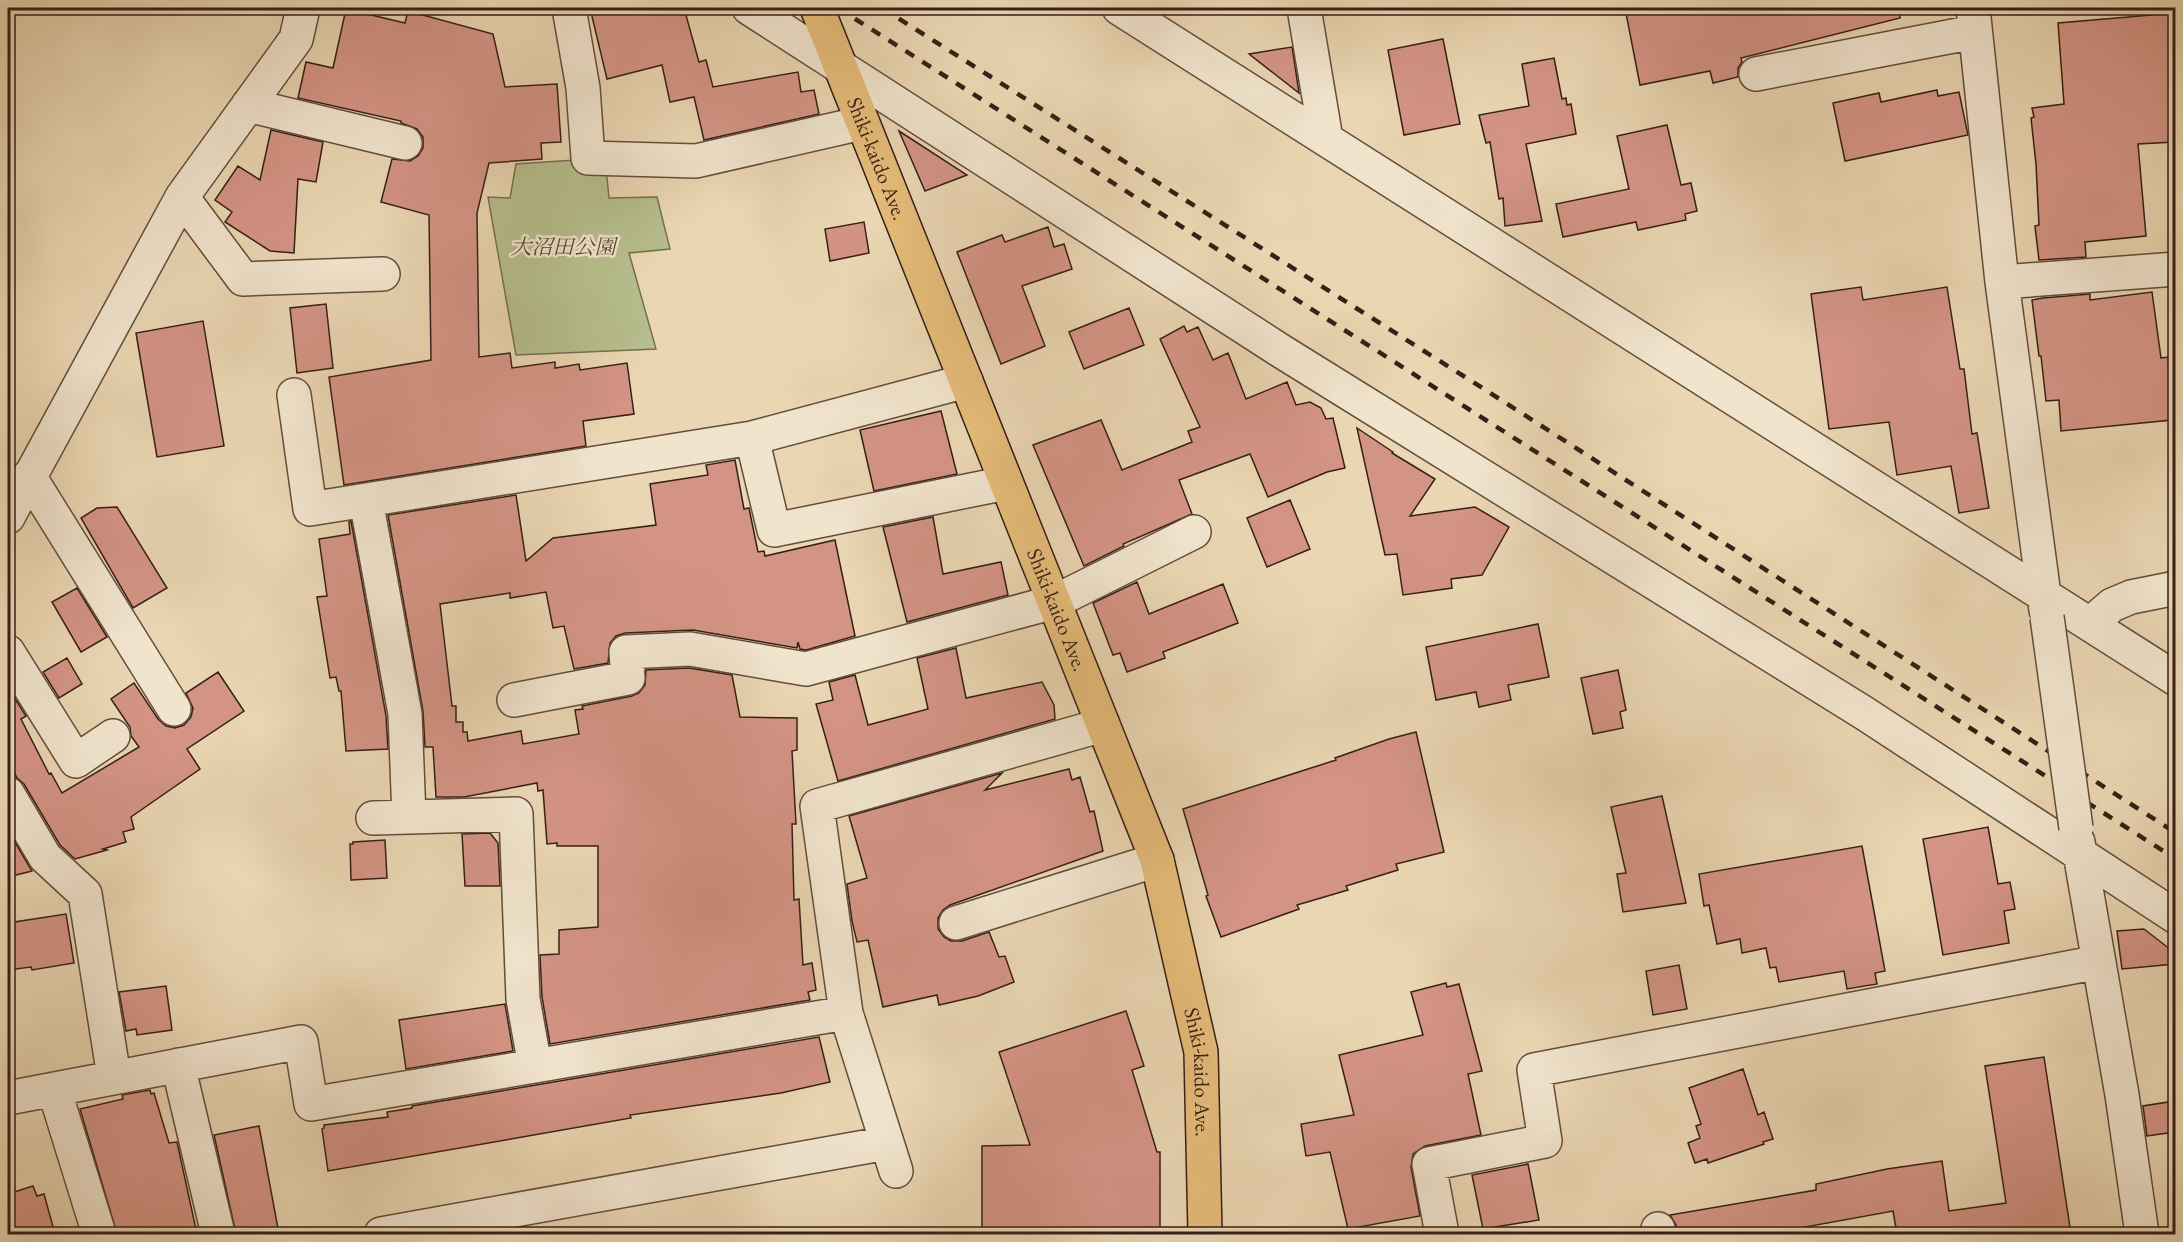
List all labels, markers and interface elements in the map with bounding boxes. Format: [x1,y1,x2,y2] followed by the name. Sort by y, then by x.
[841,93,914,224] street label: Shiki-kaido Ave.
[511,233,618,260] park label: 大沼田公園
[1021,544,1094,675] street label: Shiki-kaido Ave.
[1178,1005,1217,1137] street label: Shiki-kaido Ave.

